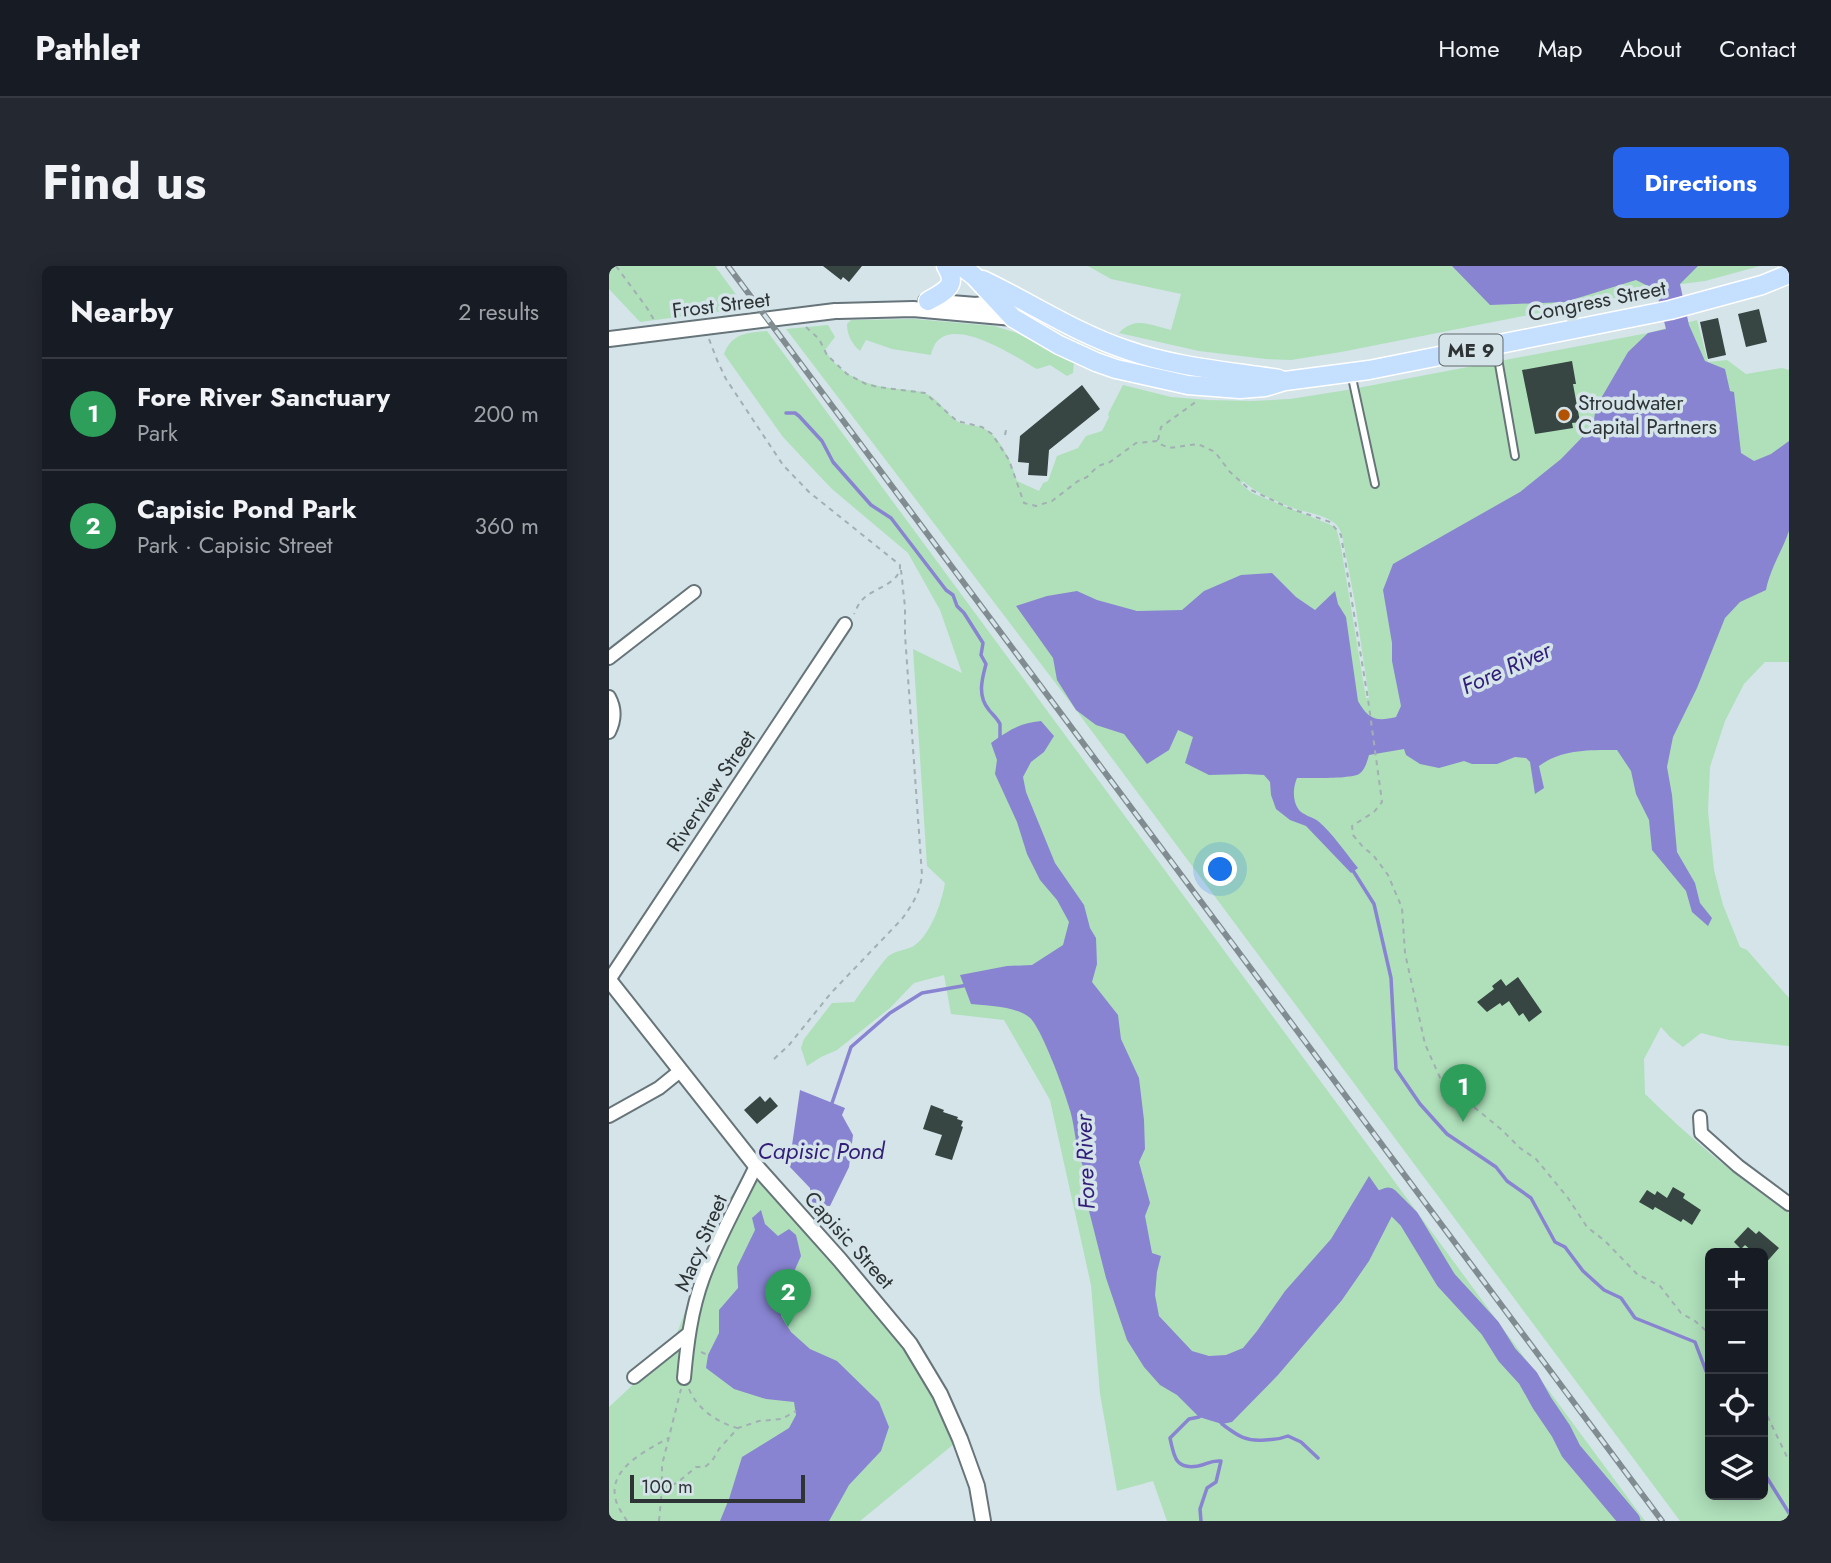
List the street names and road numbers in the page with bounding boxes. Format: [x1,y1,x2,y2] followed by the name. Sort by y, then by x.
[1525,273,1669,329] street label: Congress Street
[670,284,772,326] street label: Frost Street
[1439,334,1503,366] road number: ME 9
[659,724,763,858] street label: Riverview Street
[797,1185,901,1295] street label: Capisic Street
[667,1190,735,1296] street label: Macy Street

